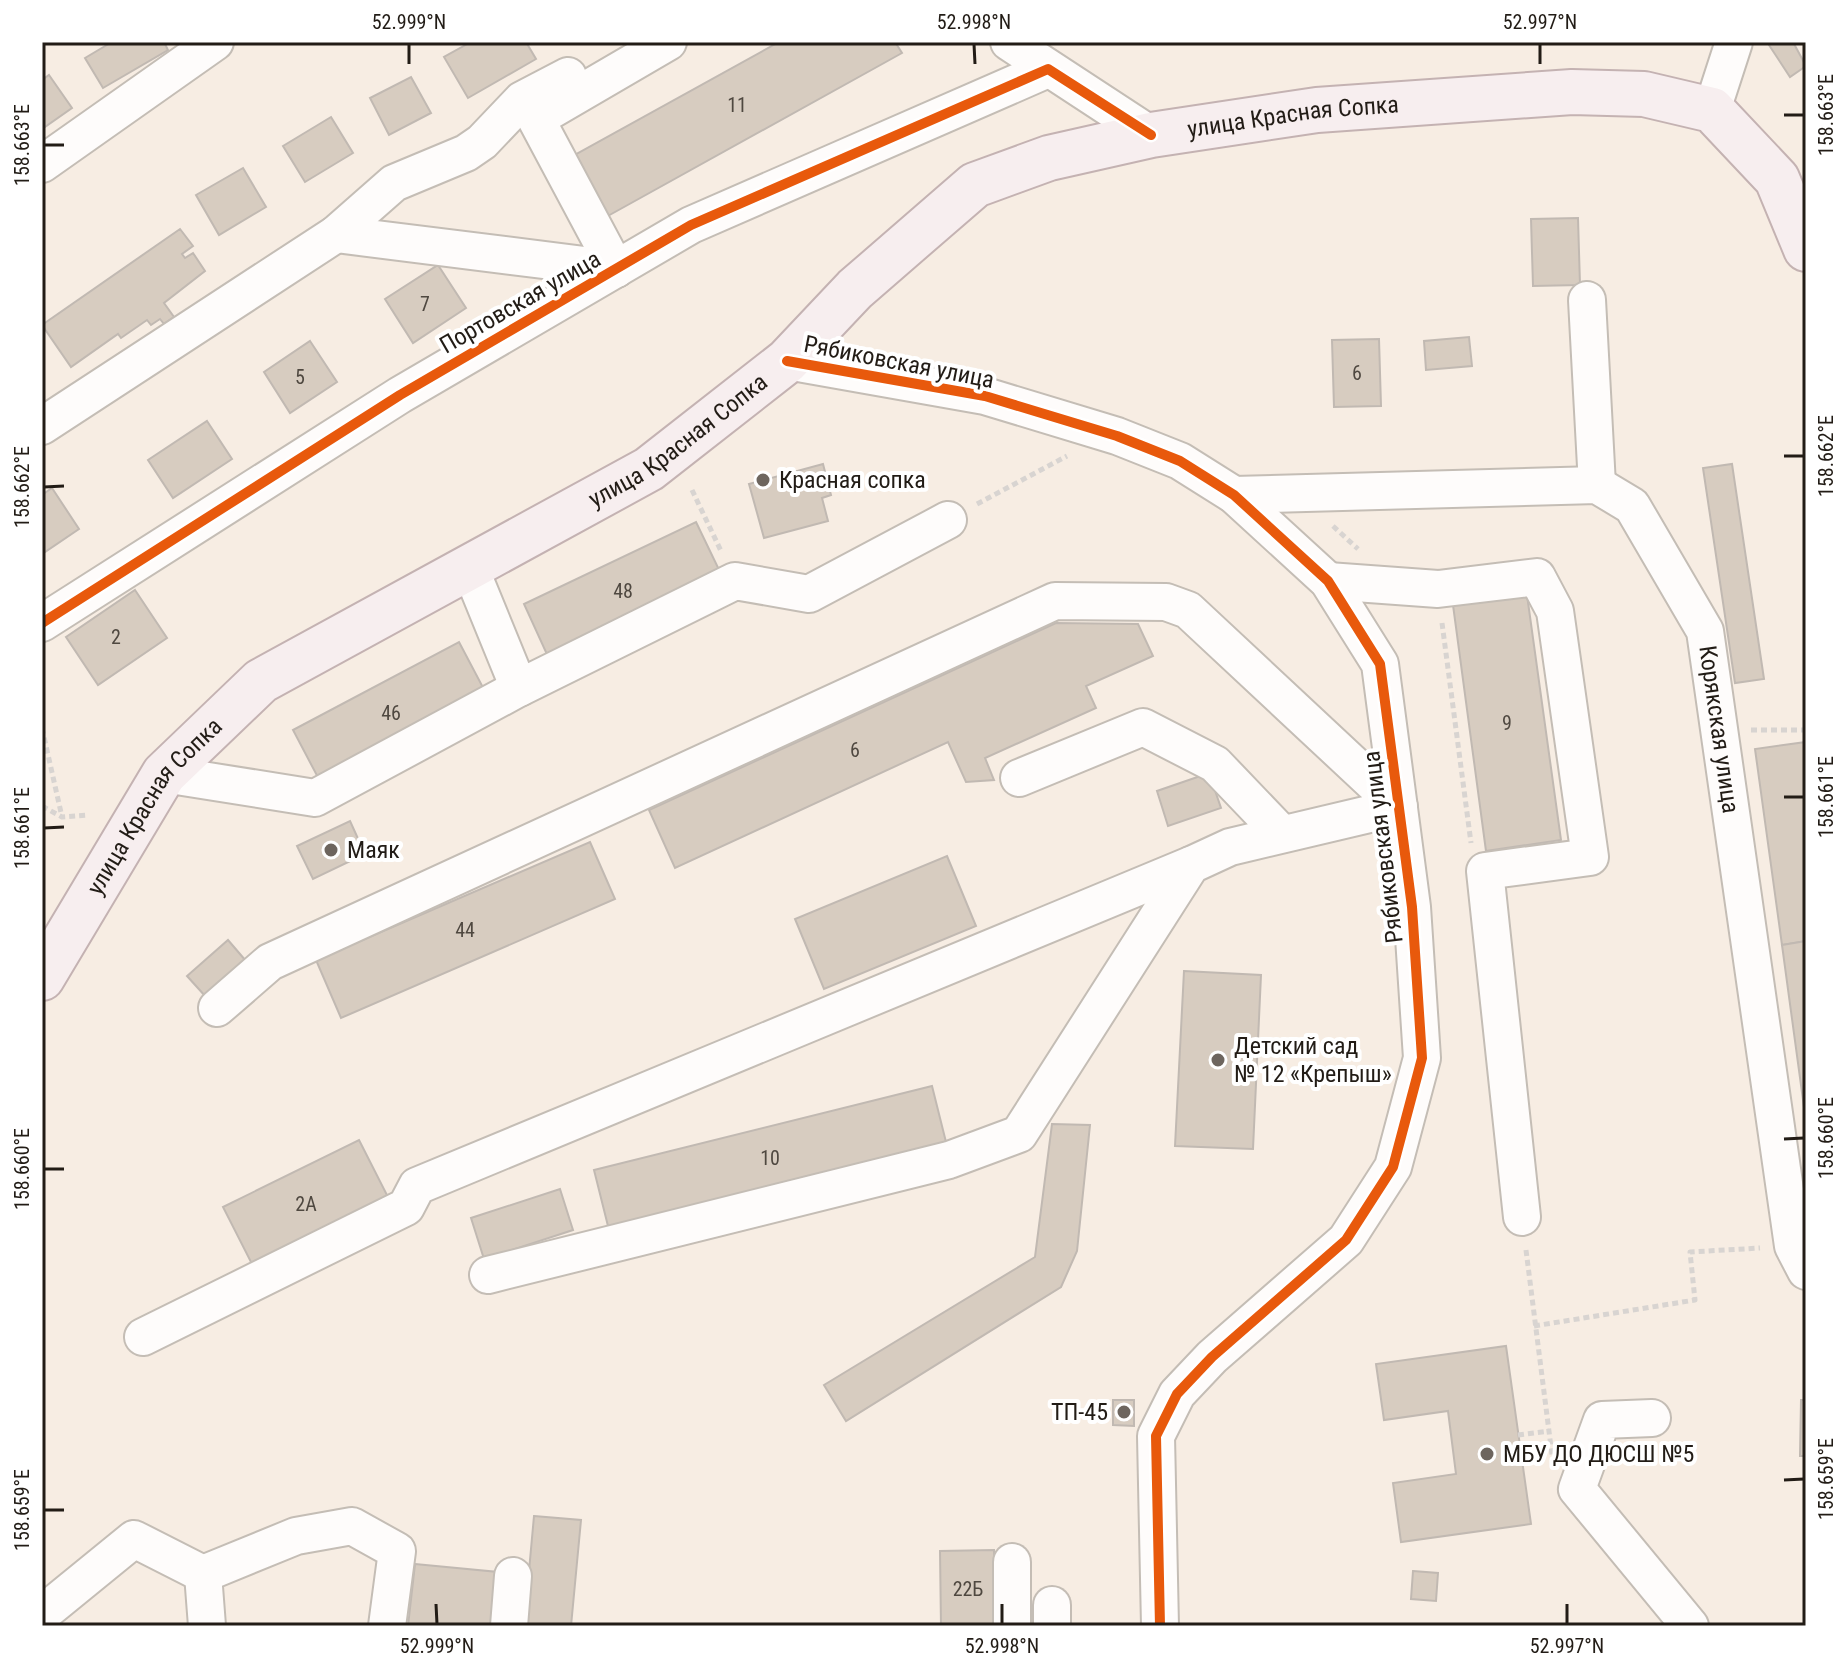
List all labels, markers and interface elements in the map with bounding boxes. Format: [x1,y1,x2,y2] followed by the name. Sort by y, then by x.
[372,10,446,34] text: 52.999°N
[937,10,1011,34] text: 52.998°N
[1503,10,1577,34] text: 52.997°N
[1814,74,1838,156] text: 158.663°E
[1185,90,1400,143] street label: улица Красная Сопка
[727,93,747,117] house number: 11
[10,104,34,186] text: 158.663°E
[435,245,605,359] street label: Портовская улица
[420,292,430,316] house number: 7
[801,330,997,394] street label: Рябиковская улица
[1352,361,1362,385] house number: 6
[295,365,305,389] house number: 5
[584,368,773,513] street label: улица Красная Сопка
[1814,415,1838,497] text: 158.662°E
[10,446,34,528] text: 158.662°E
[779,466,926,494] place label: Красная сопка
[754,471,772,489] marker: Красная сопка
[613,579,633,603] house number: 48
[111,625,121,649] house number: 2
[1693,644,1745,815] street label: Корякская улица
[381,701,401,725] house number: 46
[1502,711,1512,735] house number: 9
[81,712,228,900] street label: улица Красная Сопка
[850,738,860,762] house number: 6
[1357,749,1409,945] street label: Рябиковская улица
[1814,756,1838,838] text: 158.661°E
[10,787,34,869] text: 158.661°E
[347,836,400,864] place label: Маяк
[322,841,340,859] marker: Маяк
[455,918,475,942] house number: 44
[1234,1032,1392,1088] place label: Детский сад № 12 «Крепыш»
[1209,1051,1227,1069] marker: Детский сад № 12 «Крепыш»
[1814,1097,1838,1179] text: 158.660°E
[10,1128,34,1210] text: 158.660°E
[760,1146,780,1170] house number: 10
[295,1192,317,1216] house number: 2А
[1051,1398,1108,1426] place label: ТП-45
[1115,1403,1133,1421] marker: ТП-45
[1814,1438,1838,1520] text: 158.659°E
[1503,1440,1694,1468] place label: МБУ ДО ДЮСШ №5
[1478,1445,1496,1463] marker: МБУ ДО ДЮСШ №5
[10,1469,34,1551] text: 158.659°E
[953,1577,983,1601] house number: 22Б
[400,1634,474,1658] text: 52.999°N
[965,1634,1039,1658] text: 52.998°N
[1530,1634,1604,1658] text: 52.997°N

